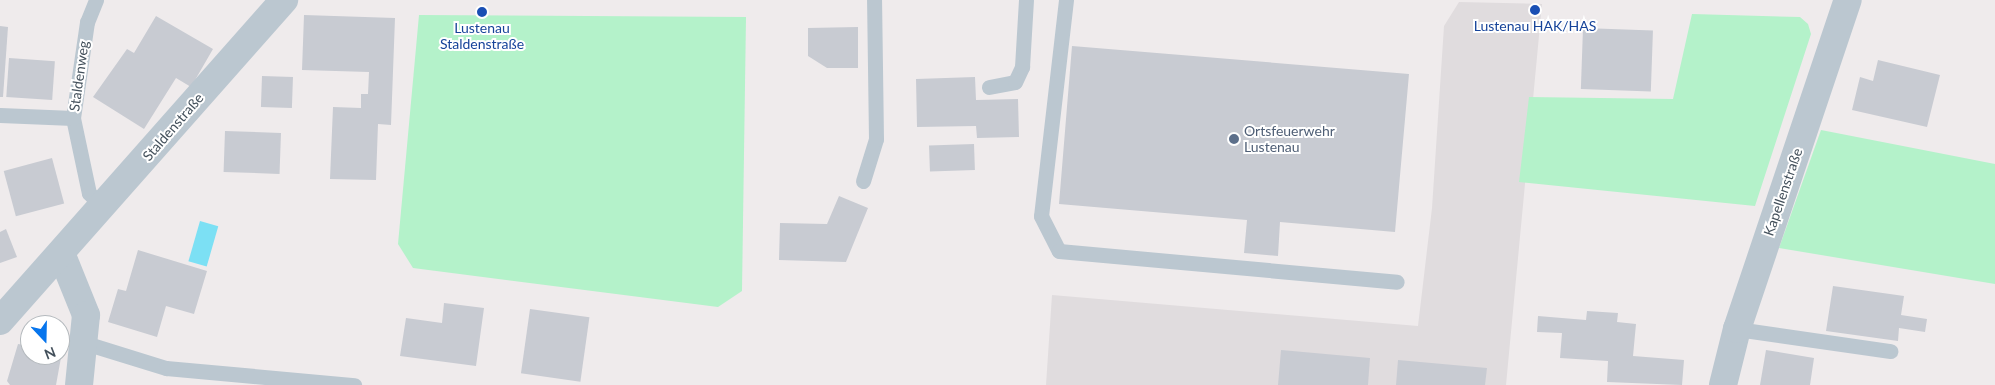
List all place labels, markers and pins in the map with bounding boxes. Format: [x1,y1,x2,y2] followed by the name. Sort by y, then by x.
[1529,4,1541,16] marker: Lustenau HAK/HAS
[476,6,488,18] marker: Lustenau Staldenstraße
[1474,18,1596,34] place label: Lustenau HAK/HAS
[440,20,524,52] place label: Lustenau Staldenstraße
[1244,123,1335,156] place label: Ortsfeuerwehr Lustenau
[1228,133,1240,145] marker: Ortsfeuerwehr Lustenau

